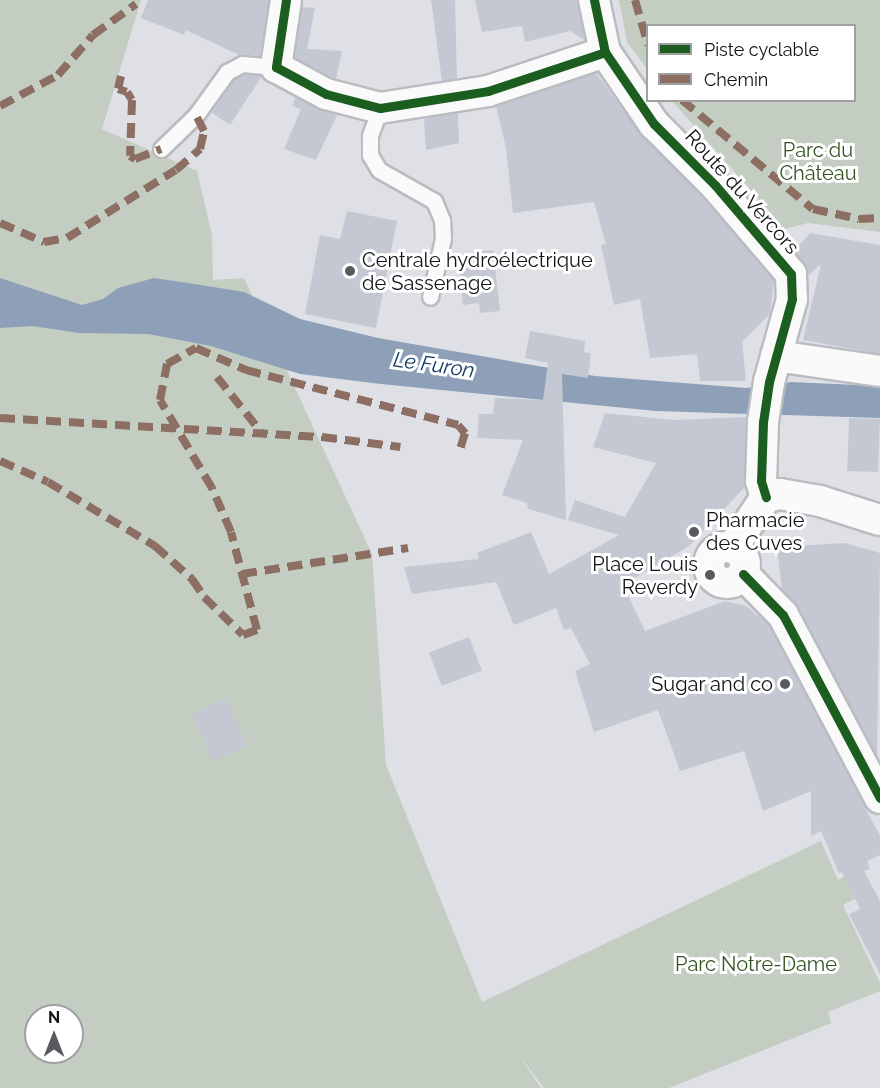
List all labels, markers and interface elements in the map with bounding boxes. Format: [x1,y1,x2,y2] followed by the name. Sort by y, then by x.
[646,24,856,102] legend
[704,39,819,60] text: Piste cyclable
[704,69,768,90] text: Chemin
[680,125,804,259] street label: Route du Vercors
[779,139,857,186] park label: Parc du Château
[362,248,593,295] place label: Centrale hydroélectrique de Sassenage
[343,264,357,278] marker: Centrale hydroélectrique de Sassenage
[392,347,476,383] water label: Le Furon
[706,508,804,555] place label: Pharmacie des Cuves
[687,525,701,539] marker: Pharmacie des Cuves
[592,552,698,599] place label: Place Louis Reverdy
[703,568,717,582] marker: Place Louis Reverdy
[651,672,773,696] place label: Sugar and co
[778,677,792,691] marker: Sugar and co
[675,952,837,976] park label: Parc Notre-Dame
[24,1004,84,1064] north arrow
[48,1008,60,1027] text: N

